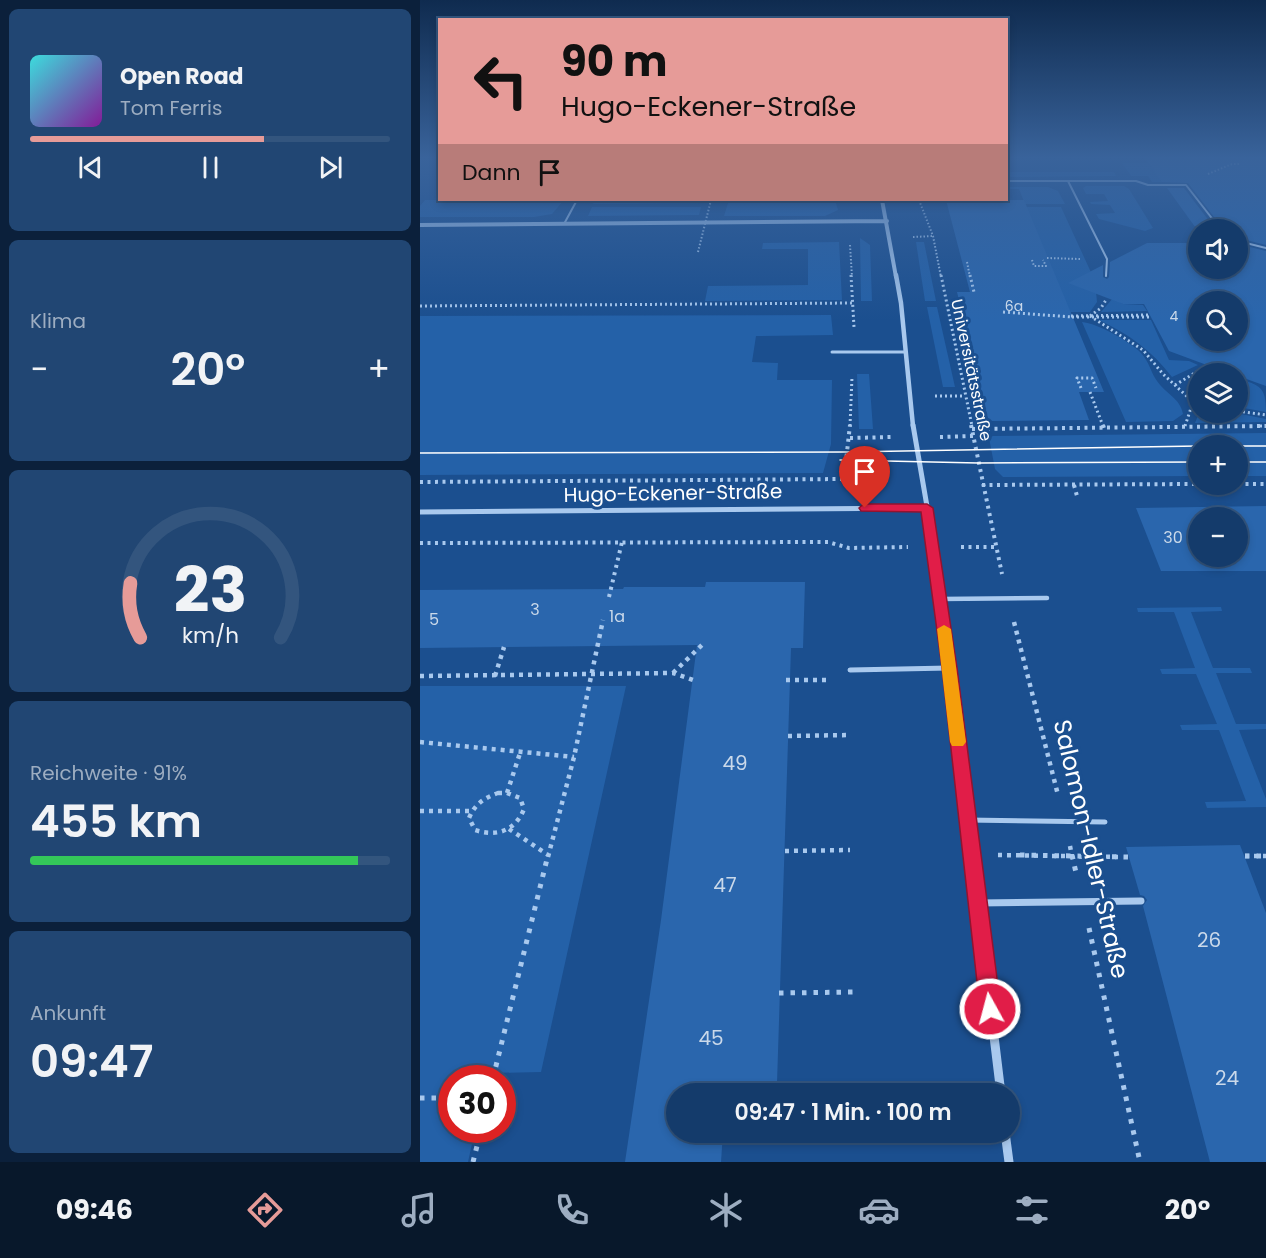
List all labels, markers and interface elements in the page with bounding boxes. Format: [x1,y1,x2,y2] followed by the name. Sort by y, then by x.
[561,32,668,91] text: 90 m
[462,42,540,120] icon: left
[120,61,244,92] text: Open Road
[561,88,856,125] text: Hugo-Eckener-Straße
[120,94,222,122] text: Tom Ferris
[74,151,107,184] icon: previous
[194,151,227,184] icon: pause
[314,151,347,184] icon: next
[533,156,566,189] icon: arrive
[462,157,521,188] text: Dann
[1188,219,1248,567] map controls
[1188,219,1248,279] button: sound
[1188,291,1248,351] button: search
[1005,296,1023,316] house number: 6a
[945,297,998,443] street label: Universitätsstraße
[1170,306,1179,326] house number: 4
[30,307,86,335] text: Klima
[170,338,245,401] text: 20°
[30,346,48,393] text: −
[367,346,390,393] text: +
[1188,363,1248,423] button: layers
[1188,435,1248,495] button: +
[839,446,890,508] pin
[848,455,881,488] icon: arrive
[563,477,783,509] street label: Hugo-Eckener-Straße
[1188,507,1248,567] button: −
[1163,526,1183,549] house number: 30
[173,546,247,634] text: 23
[530,598,540,621] house number: 3
[609,605,625,628] house number: 1a
[429,608,439,631] house number: 5
[181,620,239,651] text: km/h
[1046,716,1137,981] street label: Salomon-Idler-Straße
[722,749,748,777] house number: 49
[30,759,187,787] text: Reichweite · 91%
[30,790,202,853] text: 455 km
[713,871,737,899] house number: 47
[1197,926,1221,954] house number: 26
[958,977,1022,1041] position arrow
[30,999,106,1027] text: Ankunft
[698,1024,724,1052] house number: 45
[30,1030,153,1093] text: 09:47
[1215,1064,1239,1092] house number: 24
[438,1065,516,1143] speed limit sign: 30
[734,1097,952,1128] text: 09:47 · 1 Min. · 100 m
[244,1189,286,1231] icon: directions
[398,1189,440,1231] icon: music
[551,1189,593,1231] icon: phone
[705,1189,747,1231] icon: climate
[858,1189,900,1231] icon: car
[1011,1189,1053,1231] icon: filters
[56,1191,133,1228] text: 09:46
[1165,1191,1210,1228] text: 20°

